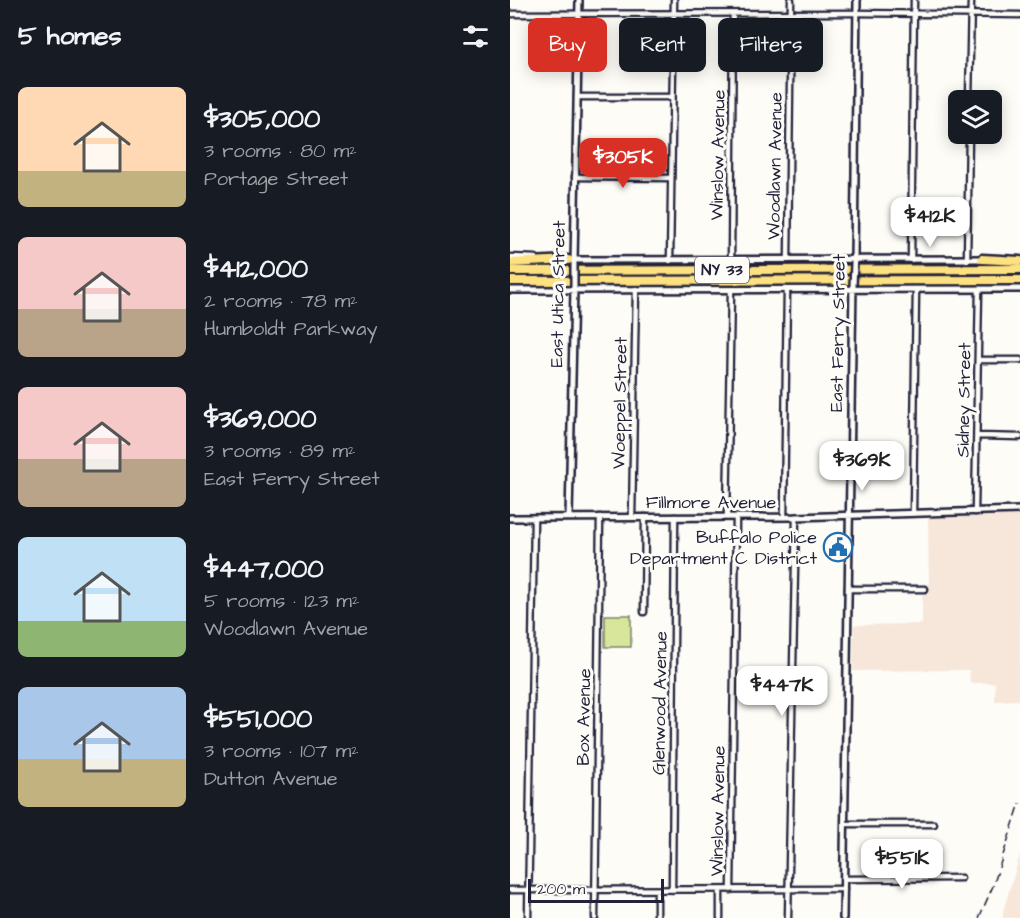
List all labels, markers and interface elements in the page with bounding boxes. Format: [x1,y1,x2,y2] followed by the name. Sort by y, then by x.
[18,18,122,54] text: 5 homes
[528,18,607,72] chip: Buy
[619,18,706,72] chip: Rent
[718,18,823,72] chip: Filters
[459,20,492,53] icon: filters
[704,89,732,221] street label: Winslow Avenue
[948,90,1002,144] map controls
[948,90,1002,144] button: layers
[761,92,789,240] street label: Woodlawn Avenue
[204,101,320,137] text: $305,000
[66,111,138,183] icon: home
[204,137,357,165] text: 3 rooms · 80 m²
[581,138,665,189] pin: $305K
[593,143,653,171] text: $305K
[204,165,348,193] text: Portage Street
[888,197,972,248] pin: $412K
[905,202,955,230] text: $412K
[544,220,572,368] street label: East Utica Street
[204,251,308,287] text: $412,000
[824,253,853,412] street label: East Ferry Street
[695,257,749,283] road number: NY 33
[66,261,138,333] icon: home
[204,287,358,315] text: 2 rooms · 78 m²
[204,315,377,343] text: Humboldt Parkway
[606,336,634,469] street label: Woeppel Street
[950,342,979,458] street label: Sidney Street
[204,401,317,437] text: $369,000
[66,411,138,483] icon: home
[204,437,356,465] text: 3 rooms · 89 m²
[820,441,904,492] pin: $369K
[833,446,891,474] text: $369K
[204,465,380,493] text: East Ferry Street
[646,490,776,515] street label: Fillmore Avenue
[630,525,818,571] place label: Buffalo Police Department C District
[822,531,854,563] public building icon: Buffalo Police Department C District
[204,551,324,587] text: $447,000
[66,561,138,633] icon: home
[204,587,359,615] text: 5 rooms · 123 m²
[204,615,368,643] text: Woodlawn Avenue
[646,631,674,775] street label: Glenwood Avenue
[740,666,824,717] pin: $447K
[571,668,597,766] street label: Box Avenue
[751,671,813,699] text: $447K
[204,701,312,737] text: $551,000
[66,711,138,783] icon: home
[204,737,359,765] text: 3 rooms · 107 m²
[704,745,732,877] street label: Winslow Avenue
[204,765,338,793] text: Dutton Avenue
[860,839,944,890] pin: $551K
[875,844,929,872] text: $551K
[528,876,664,904] scale bar
[537,878,585,900] text: 200 m

